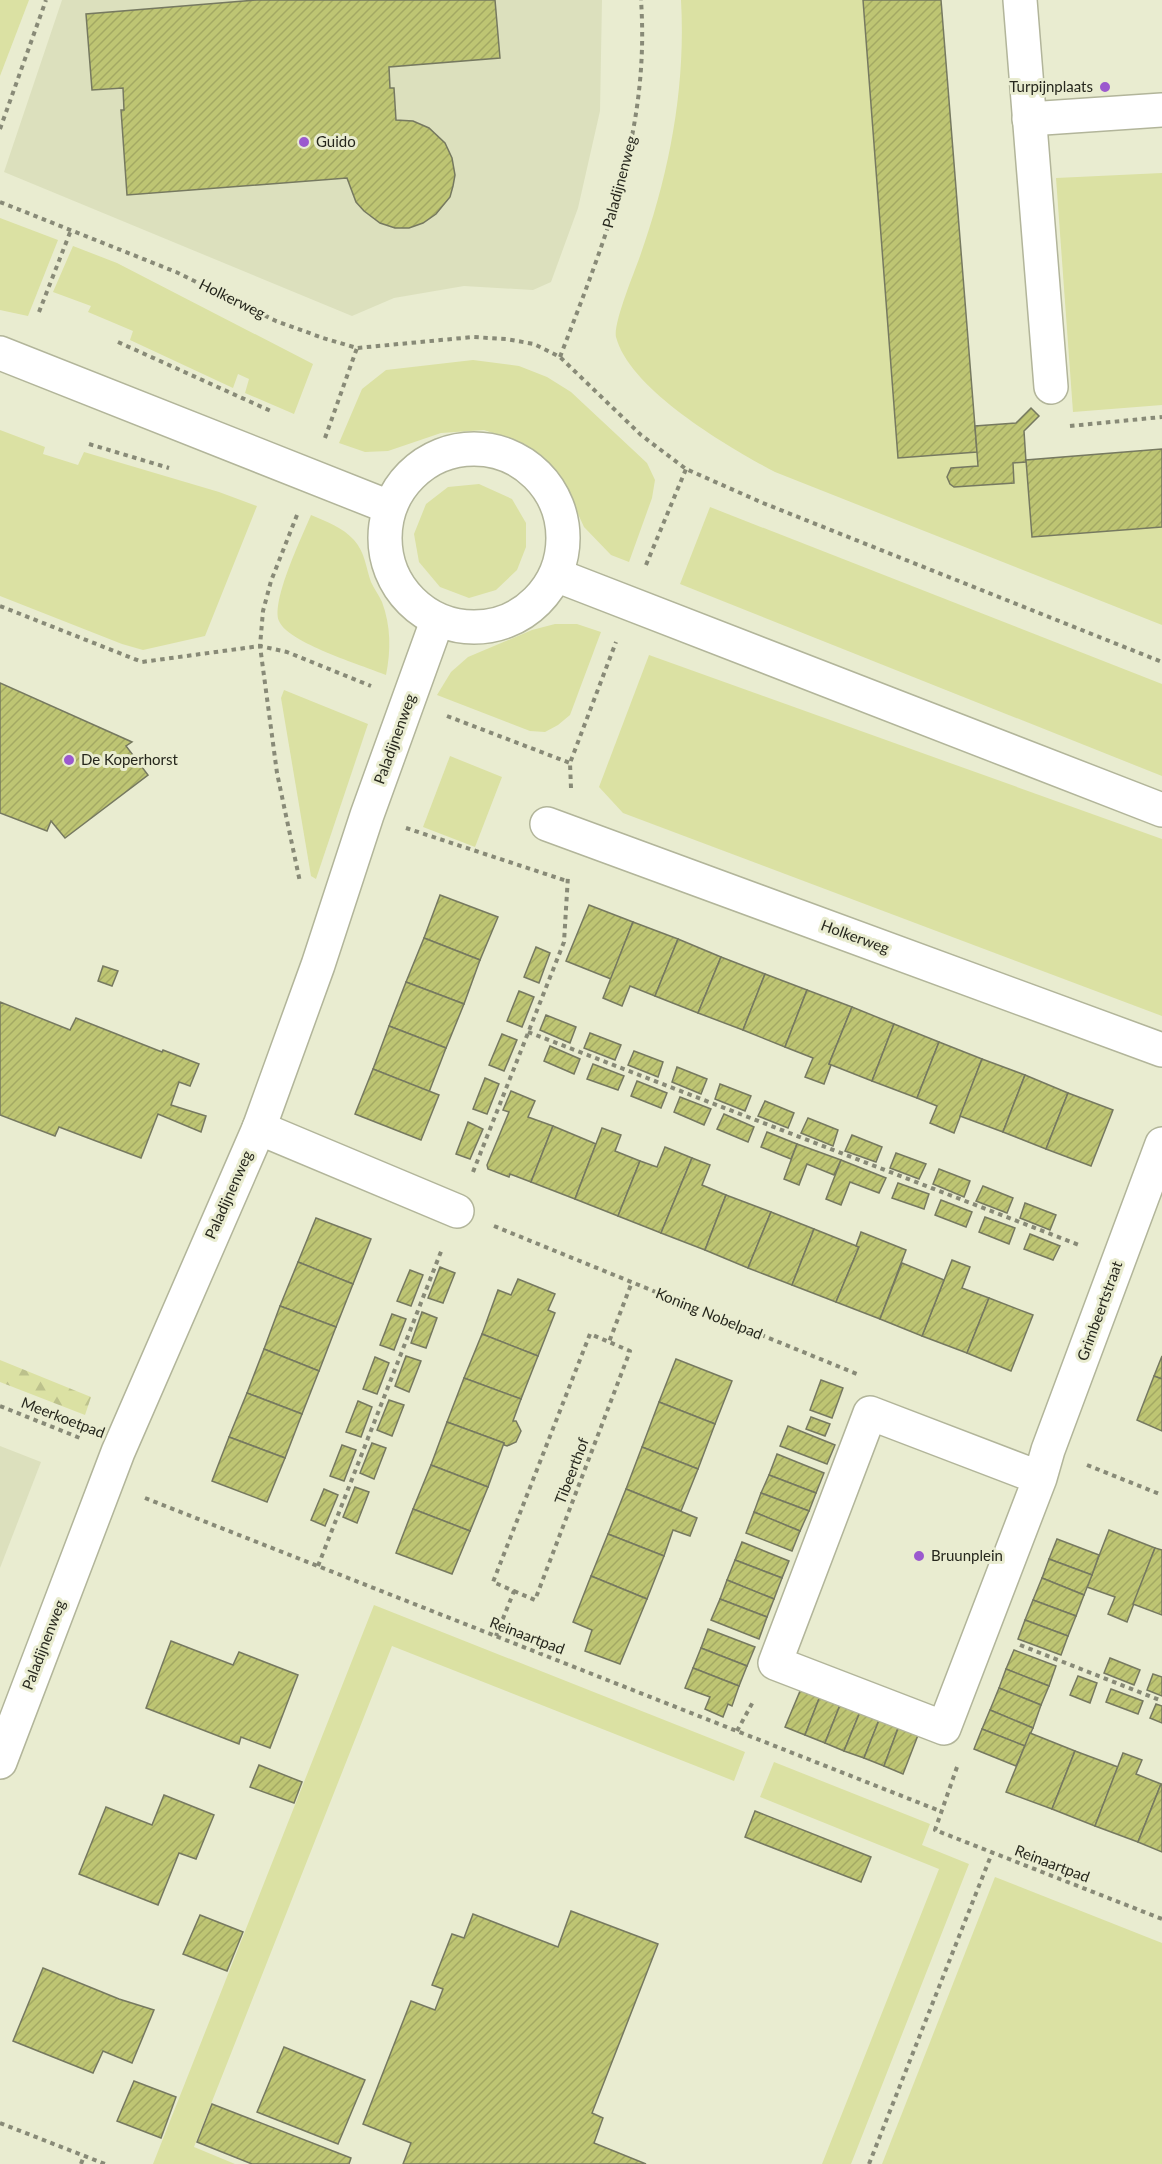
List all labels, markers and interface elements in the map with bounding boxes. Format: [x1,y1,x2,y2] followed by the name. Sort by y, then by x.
[1009,77,1093,95] place label: Turpijnplaats
[1098,80,1112,94] marker: Turpijnplaats
[316,132,356,150] place label: Guido
[598,133,640,230] street label: Paladijnenweg
[297,135,311,149] marker: Guido
[196,274,269,322] street label: Holkerweg
[369,691,419,786] street label: Paladijnenweg
[81,750,179,768] place label: De Koperhorst
[62,753,76,767] marker: De Koperhorst
[819,915,892,957] street label: Holkerweg
[201,1147,256,1242] street label: Paladijnenweg
[1073,1258,1126,1363] street label: Grimbeertstraat
[653,1283,765,1343] street label: Koning Nobelpad
[19,1393,108,1441] street label: Meerkoetpad
[550,1434,592,1506] street label: Tibeerthof
[931,1546,1003,1564] place label: Bruunplein
[912,1549,926,1563] marker: Bruunplein
[18,1597,69,1692] street label: Paladijnenweg
[487,1613,567,1658] street label: Reinaartpad
[1012,1841,1092,1886] street label: Reinaartpad

